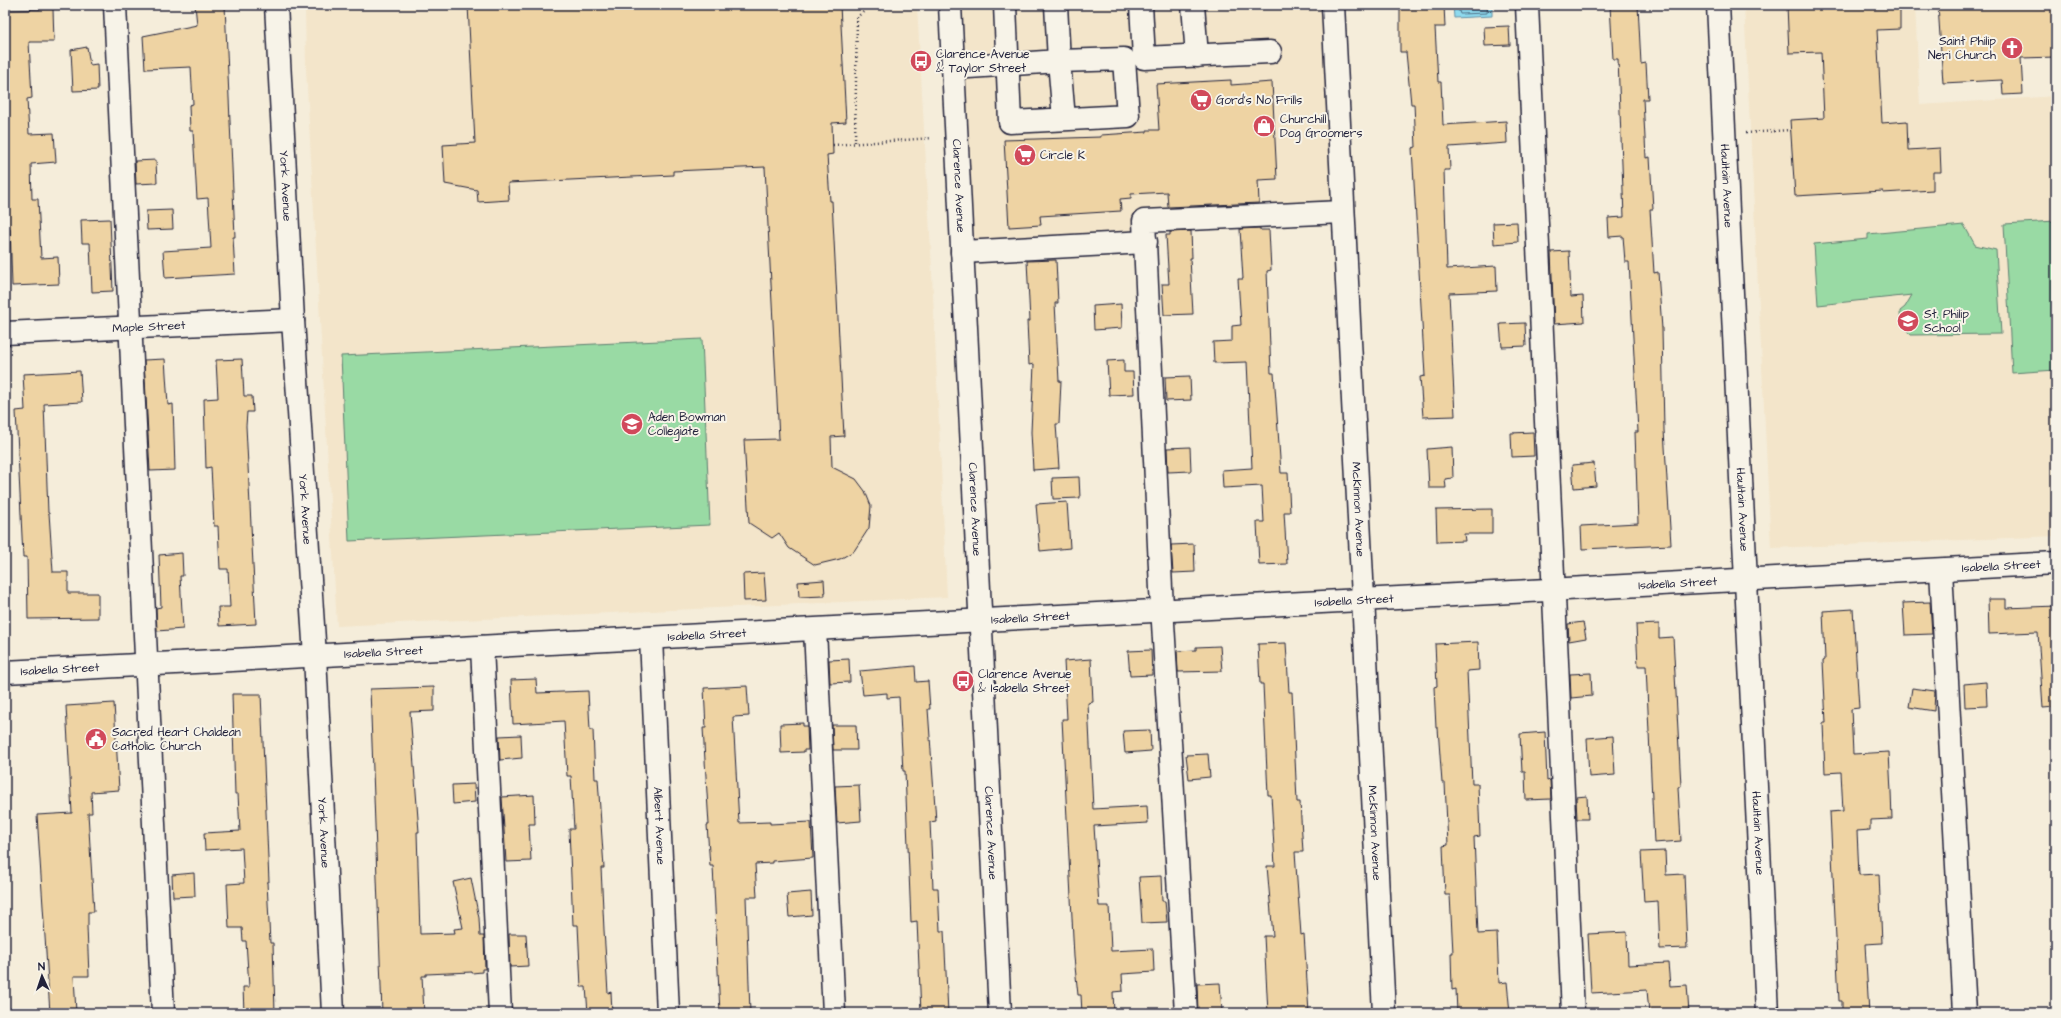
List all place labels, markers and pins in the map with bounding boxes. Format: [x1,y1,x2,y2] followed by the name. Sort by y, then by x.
[1928,33,1996,64] place label: Saint Philip Neri Church
[1999,35,2025,61] church icon: Saint Philip Neri Church
[936,46,1030,78] place label: Clarence Avenue & Taylor Street
[908,48,934,74] bus stop icon: Clarence Avenue & Taylor Street
[1188,87,1214,113] supermarket icon: Gord's No Frills
[1216,92,1302,109] place label: Gord's No Frills
[1280,111,1362,143] place label: Churchill Dog Groomers
[1251,113,1277,139] shop icon: Churchill Dog Groomers
[1012,142,1038,168] supermarket icon: Circle K
[1040,147,1086,164] place label: Circle K
[1924,306,1969,337] place label: St. Philip School
[1895,308,1921,334] school or university icon: St. Philip School
[648,409,726,441] place label: Aden Bowman Collegiate
[619,411,645,437] school or university icon: Aden Bowman Collegiate
[978,666,1072,697] place label: Clarence Avenue & Isabella Street
[950,668,976,694] bus stop icon: Clarence Avenue & Isabella Street
[112,724,241,755] place label: Sacred Heart Chaldean Catholic Church
[83,726,109,752] public building icon: Sacred Heart Chaldean Catholic Church

